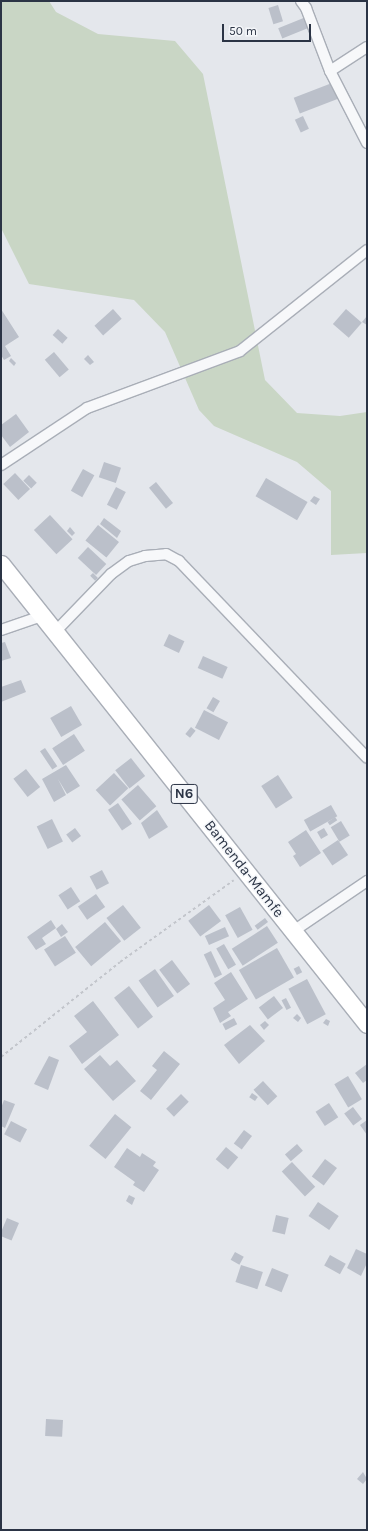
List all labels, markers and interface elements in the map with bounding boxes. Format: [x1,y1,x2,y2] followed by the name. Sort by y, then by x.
[224,16,313,42] scale bar
[229,24,257,38] text: 50 m
[170,782,198,806] road number: N6
[200,817,288,921] street label: Bamenda-Mamfe

